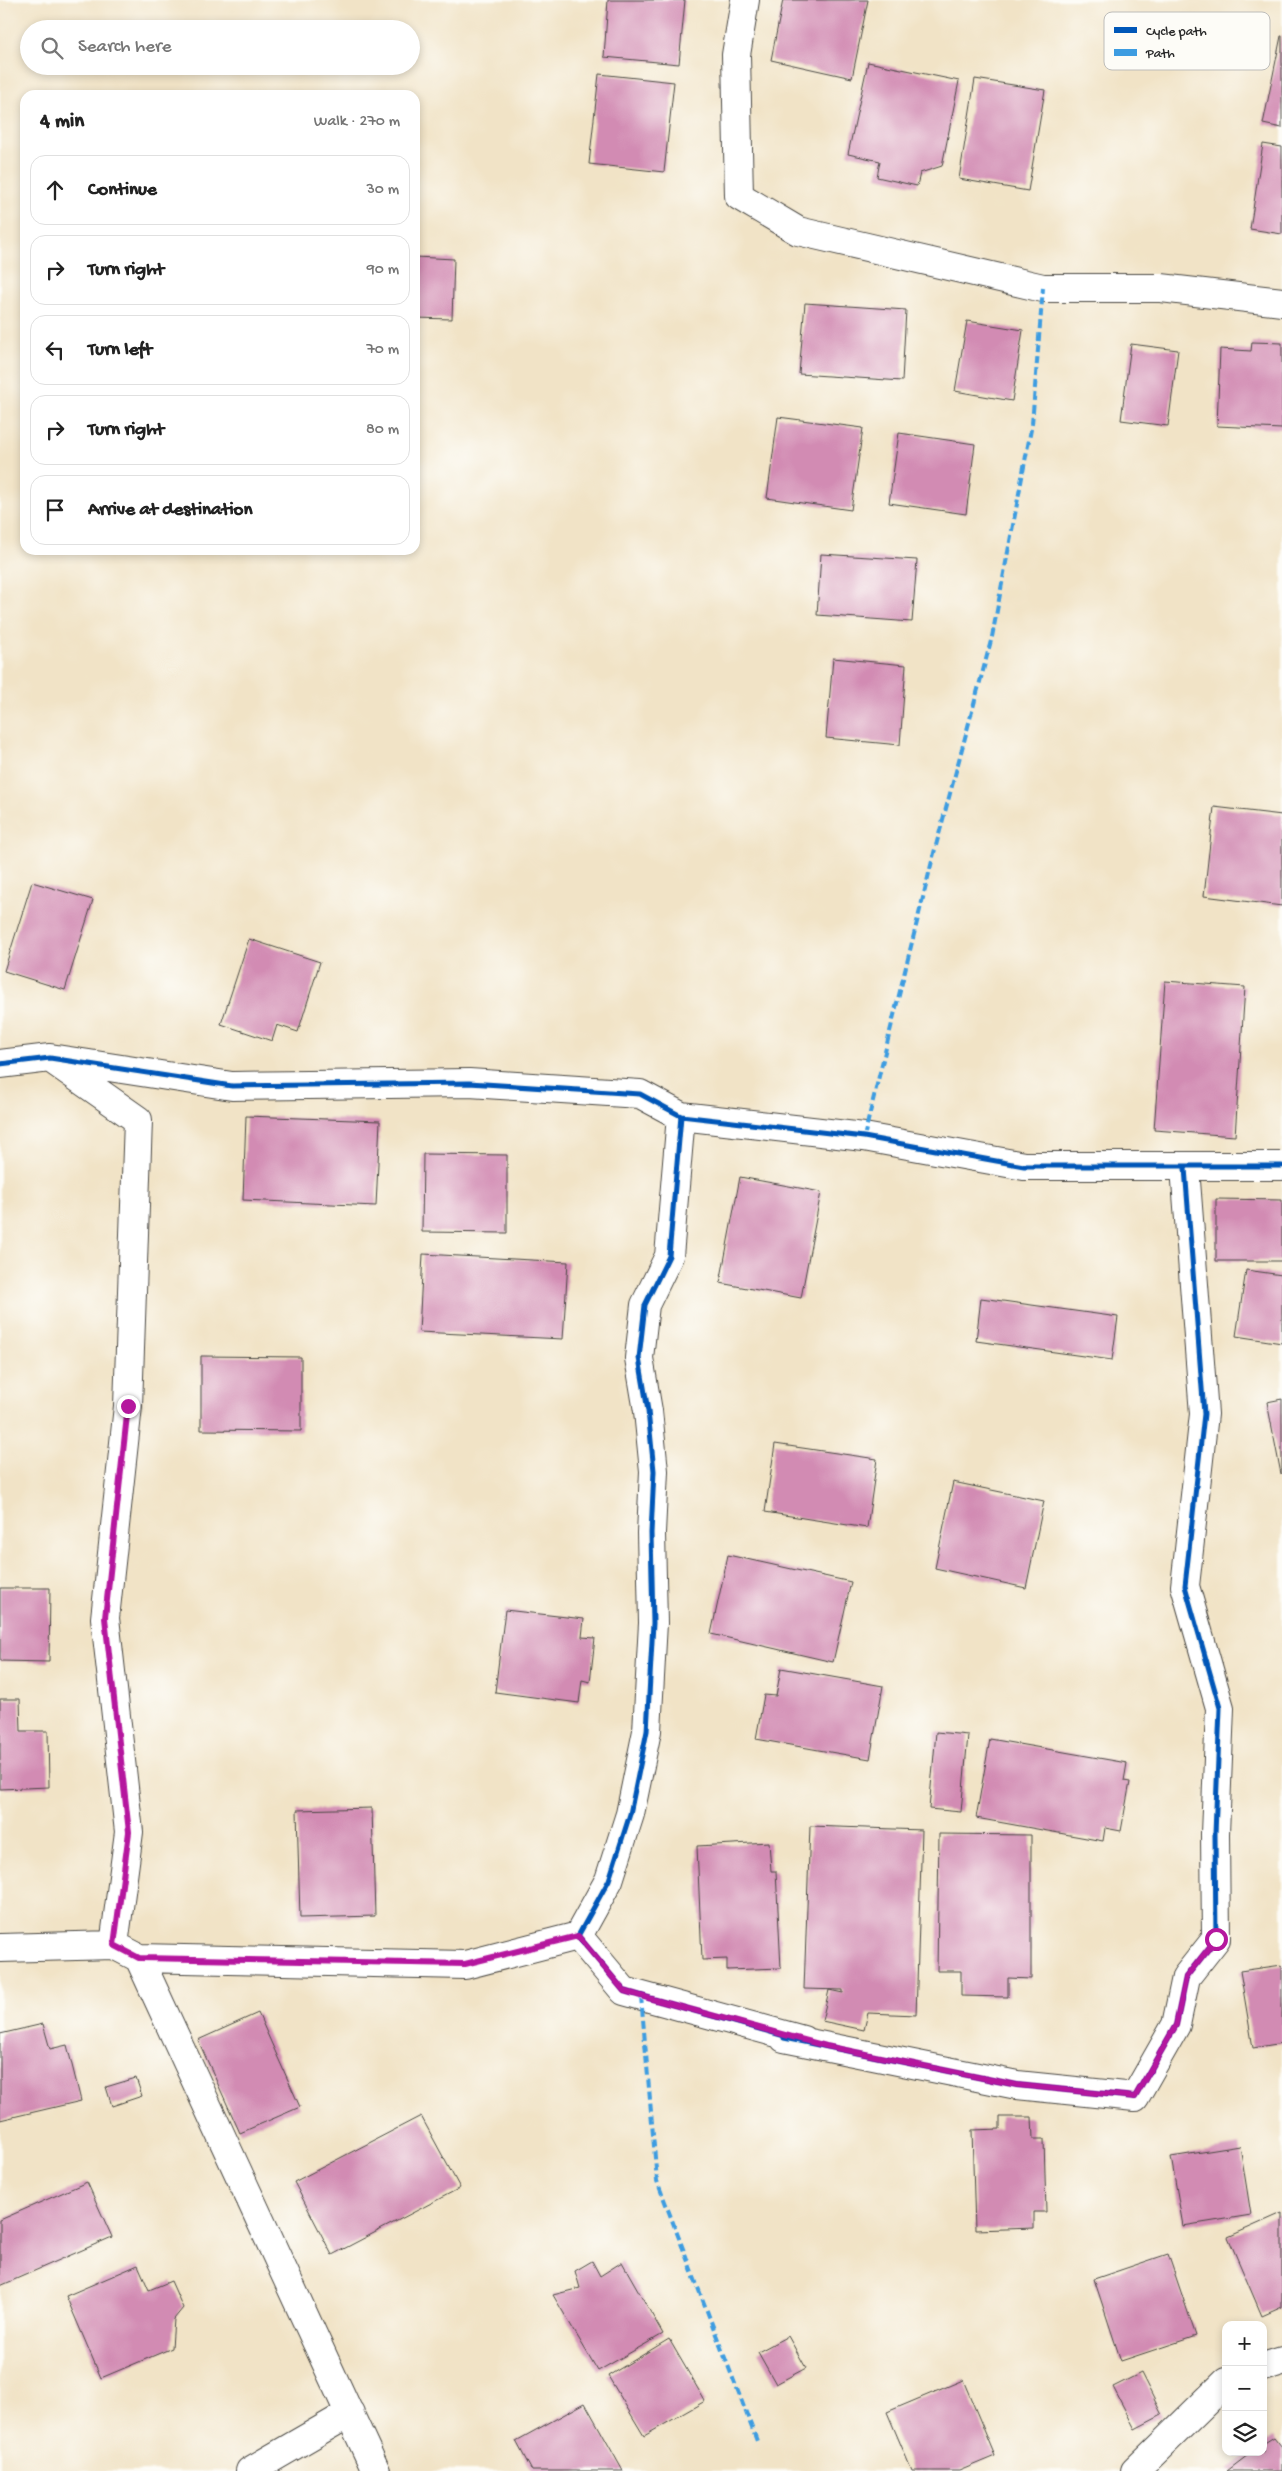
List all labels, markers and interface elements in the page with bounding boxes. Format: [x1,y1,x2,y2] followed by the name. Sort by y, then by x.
[1104,12,1270,70] legend
[20,20,420,75] search box
[1146,24,1207,41] text: Cycle path
[38,34,66,62] icon: search
[78,36,172,59] text: Search here
[1145,46,1175,63] text: Path
[40,110,84,135] text: 4 min
[314,113,400,132] text: Walk · 270 m
[41,176,69,204] icon: ahead
[88,179,157,202] text: Continue
[366,181,399,200] text: 30 m
[41,256,69,284] icon: right
[88,259,164,282] text: Turn right
[367,261,399,280] text: 90 m
[41,336,69,364] icon: left
[88,339,152,362] text: Turn left
[366,341,399,360] text: 70 m
[41,416,69,444] icon: right
[88,419,164,442] text: Turn right
[366,421,399,440] text: 80 m
[41,496,69,524] icon: arrive
[88,499,252,522] text: Arrive at destination
[117,1395,140,1418] route end
[1205,1928,1228,1951] route start
[1222,2321,1267,2456] map controls
[1222,2321,1267,2366] button: +
[1222,2366,1267,2411] button: −
[1222,2411,1267,2456] button: layers

